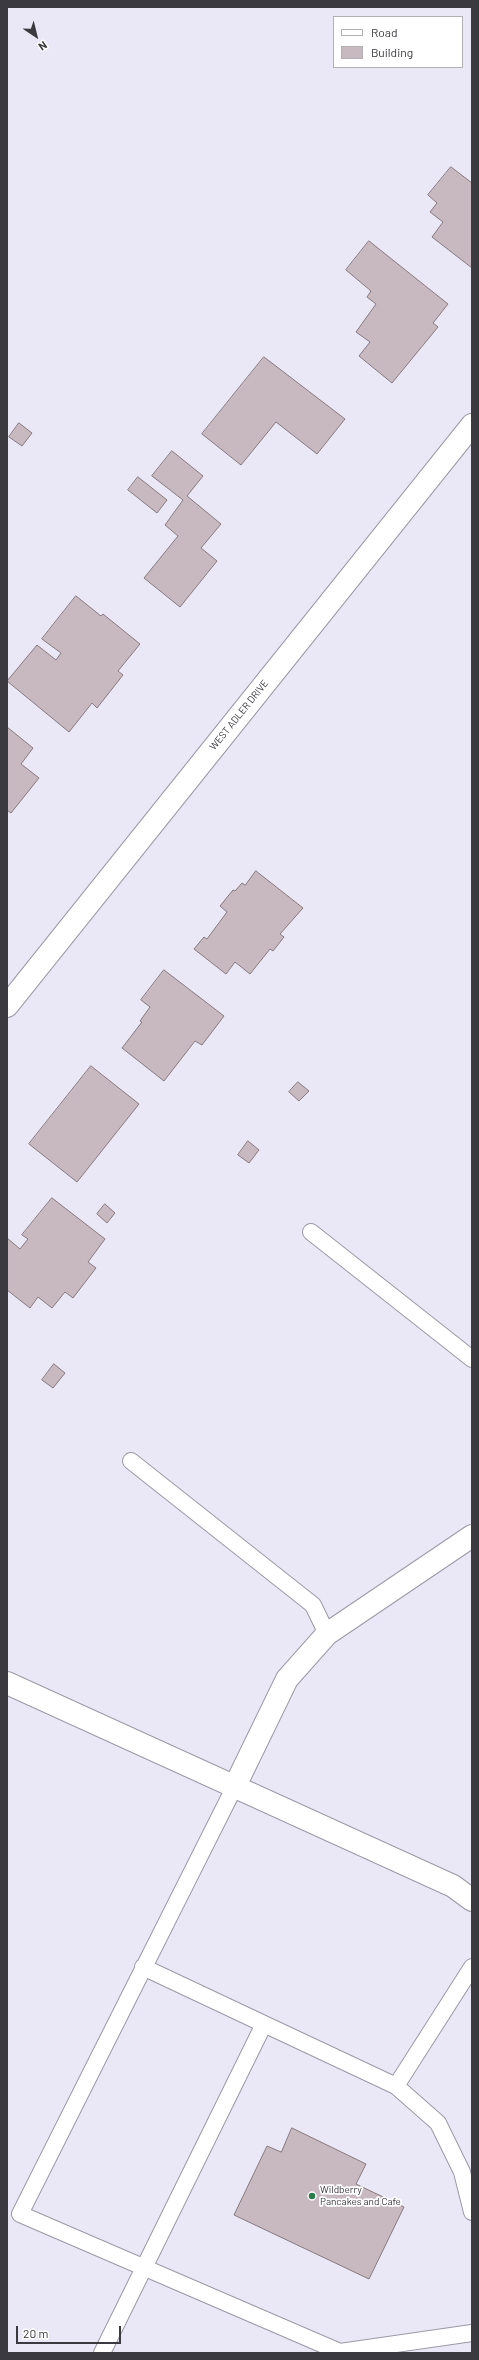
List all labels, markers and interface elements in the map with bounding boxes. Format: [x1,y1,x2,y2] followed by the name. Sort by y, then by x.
[16,16,56,56] north arrow
[333,16,463,68] legend
[371,25,398,39] text: Road
[36,39,50,54] text: N
[371,45,413,59] text: Building
[207,677,271,753] street label: WEST ADLER DRIVE
[320,2184,401,2208] place label: Wildberry Pancakes and Cafe
[307,2191,317,2201] marker: Wildberry Pancakes and Cafe
[18,2318,123,2344] scale bar
[23,2326,49,2340] text: 20 m

